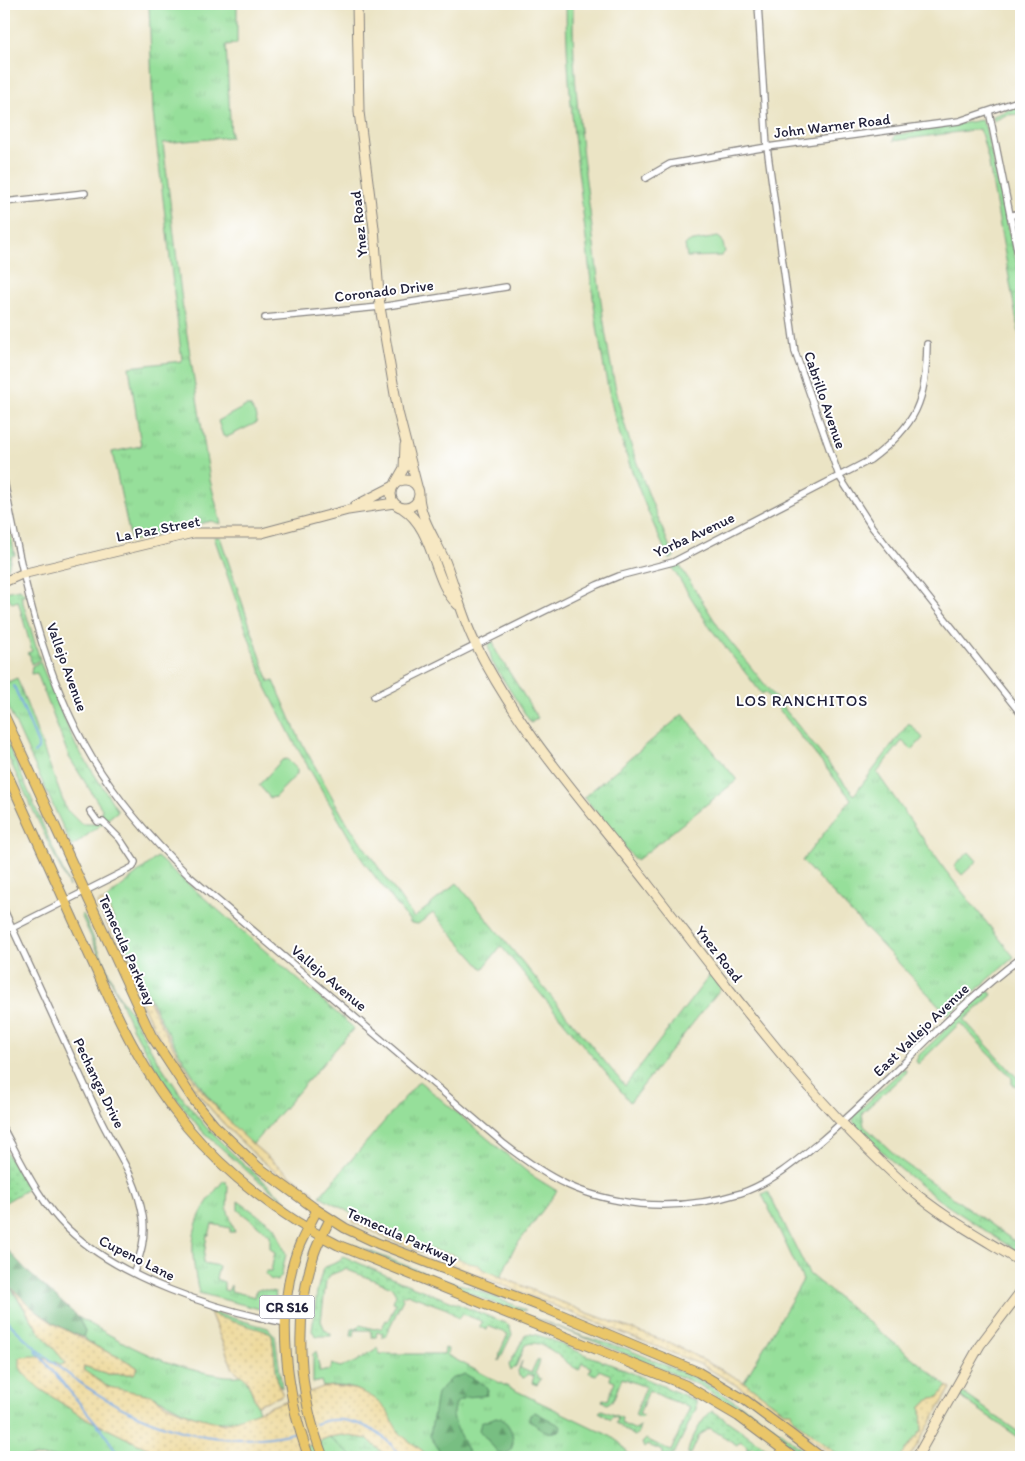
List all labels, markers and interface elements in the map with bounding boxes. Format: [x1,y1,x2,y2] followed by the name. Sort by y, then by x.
[773,110,891,142] street label: John Warner Road
[347,190,371,258] street label: Ynez Road
[333,276,435,306] street label: Coronado Drive
[800,349,850,451] street label: Cabrillo Avenue
[651,508,737,562] street label: Yorba Avenue
[115,512,202,546] street label: La Paz Street
[43,620,91,714] street label: Vallejo Avenue
[736,691,868,710] district label: LOS RANCHITOS
[95,892,159,1008] street label: Temecula Parkway
[691,922,747,986] street label: Ynez Road
[287,941,371,1015] street label: Vallejo Avenue
[869,980,973,1080] street label: East Vallejo Avenue
[69,1035,129,1131] street label: Pechanga Drive
[344,1204,460,1268] street label: Temecula Parkway
[96,1231,178,1285] street label: Cupeno Lane
[260,1295,314,1318] road number: CR S16

